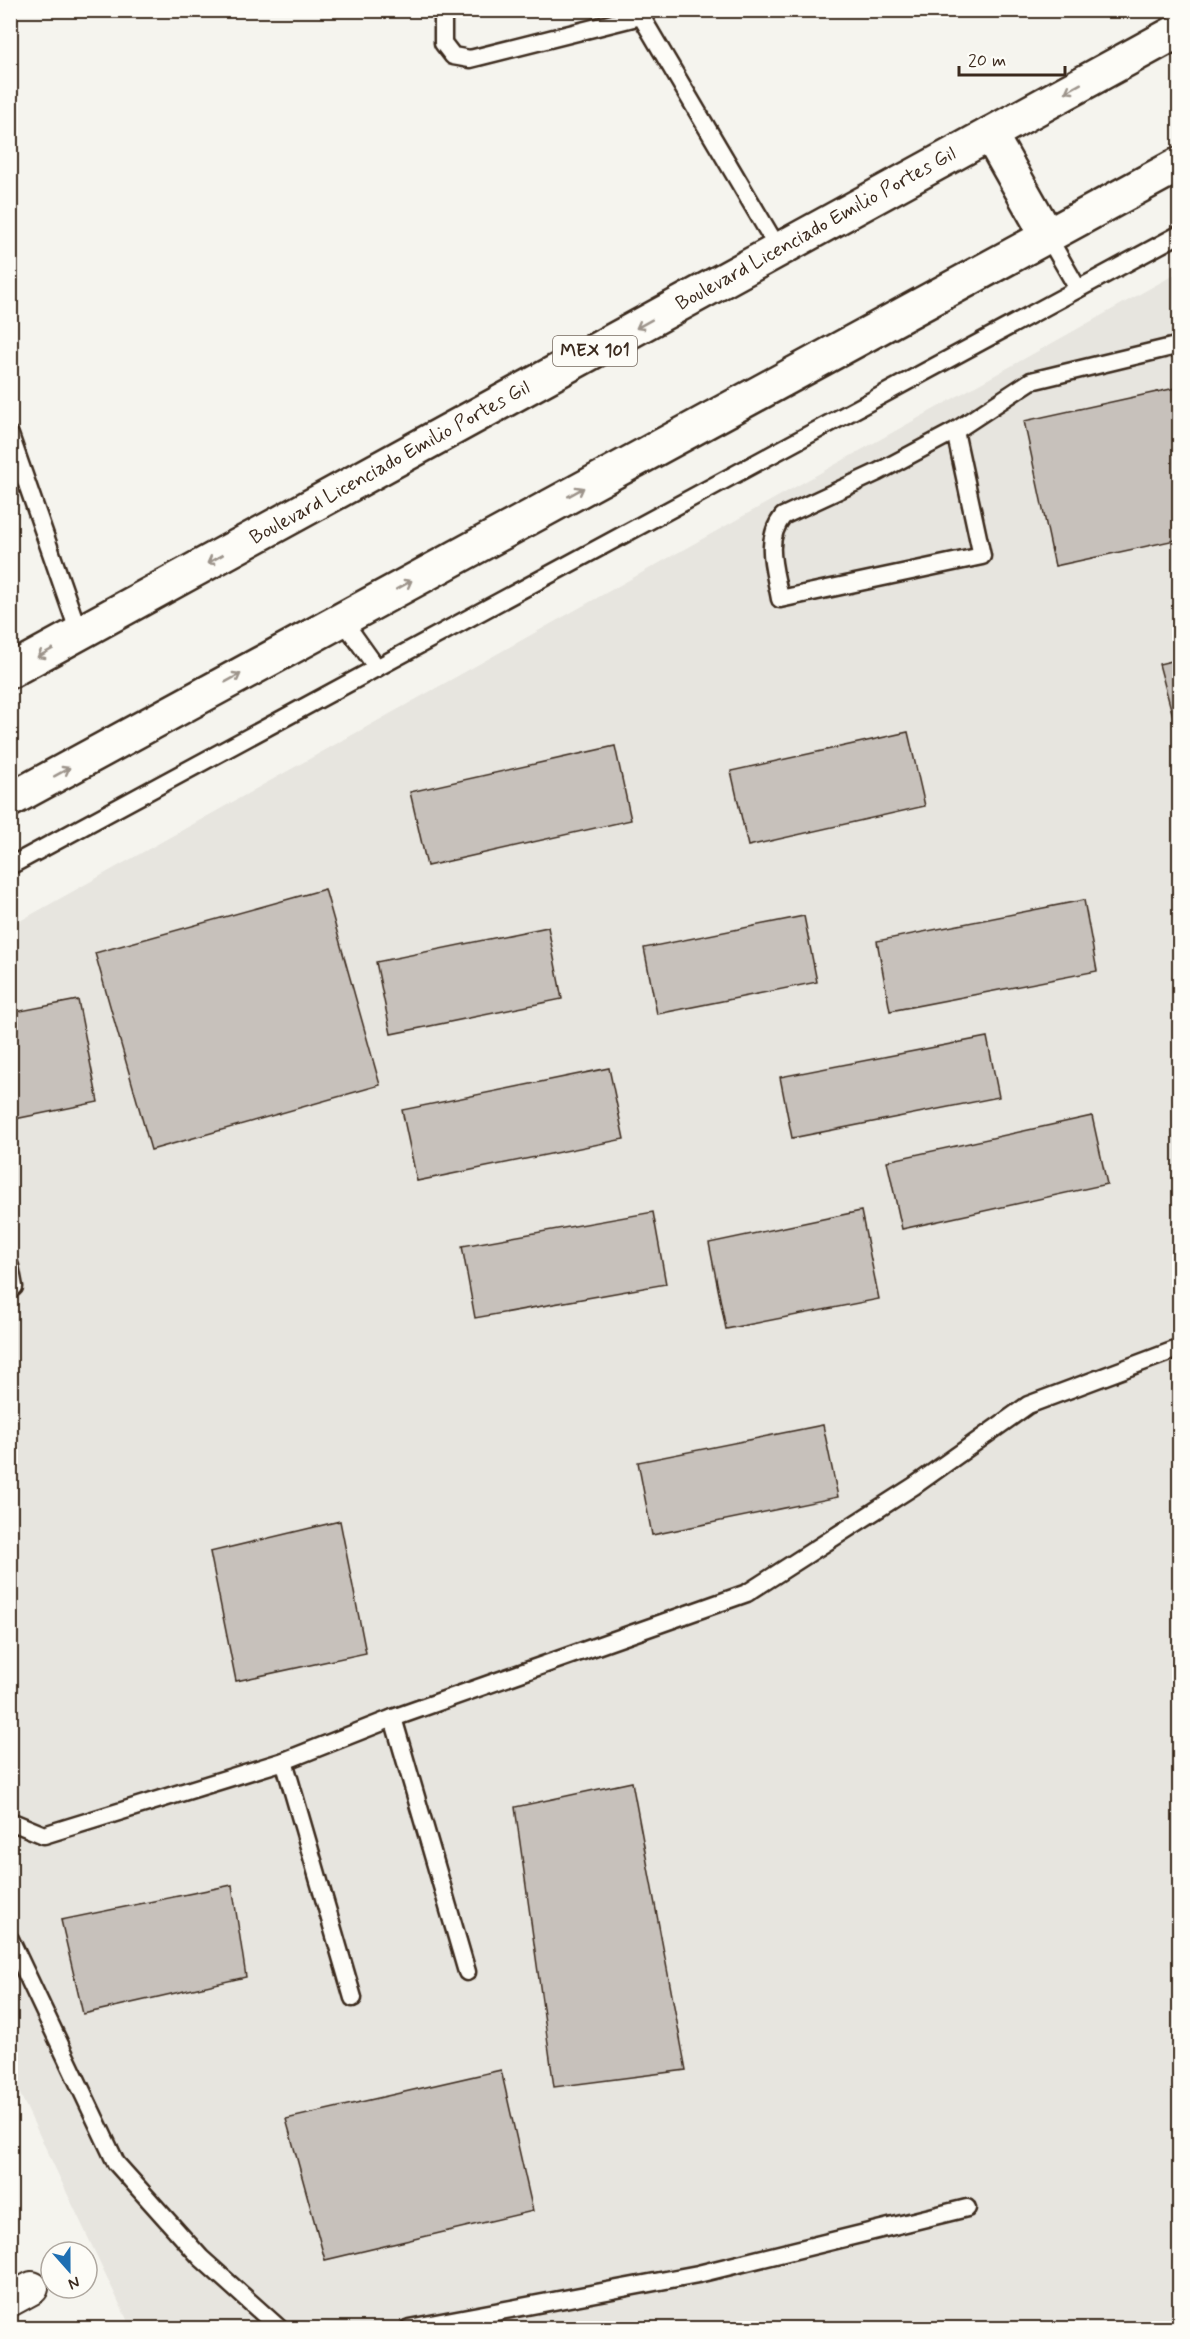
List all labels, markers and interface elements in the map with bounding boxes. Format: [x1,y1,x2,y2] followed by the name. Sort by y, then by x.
[959,39,1066,77] scale bar
[968,49,1006,73] text: 20 m
[1065,82,1082,94] one-way arrow
[671,141,961,317] street label: Boulevard Licenciado Emilio Portes Gil
[636,318,653,330] one-way arrow
[553,336,637,366] road number: MEX 101
[245,375,535,551] street label: Boulevard Licenciado Emilio Portes Gil
[566,486,584,497] one-way arrow
[207,554,225,565] one-way arrow
[395,579,413,590] one-way arrow
[36,648,54,659] one-way arrow
[224,672,241,684] one-way arrow
[53,766,70,778] one-way arrow
[39,2240,99,2300] north arrow
[65,2271,83,2294] text: N

